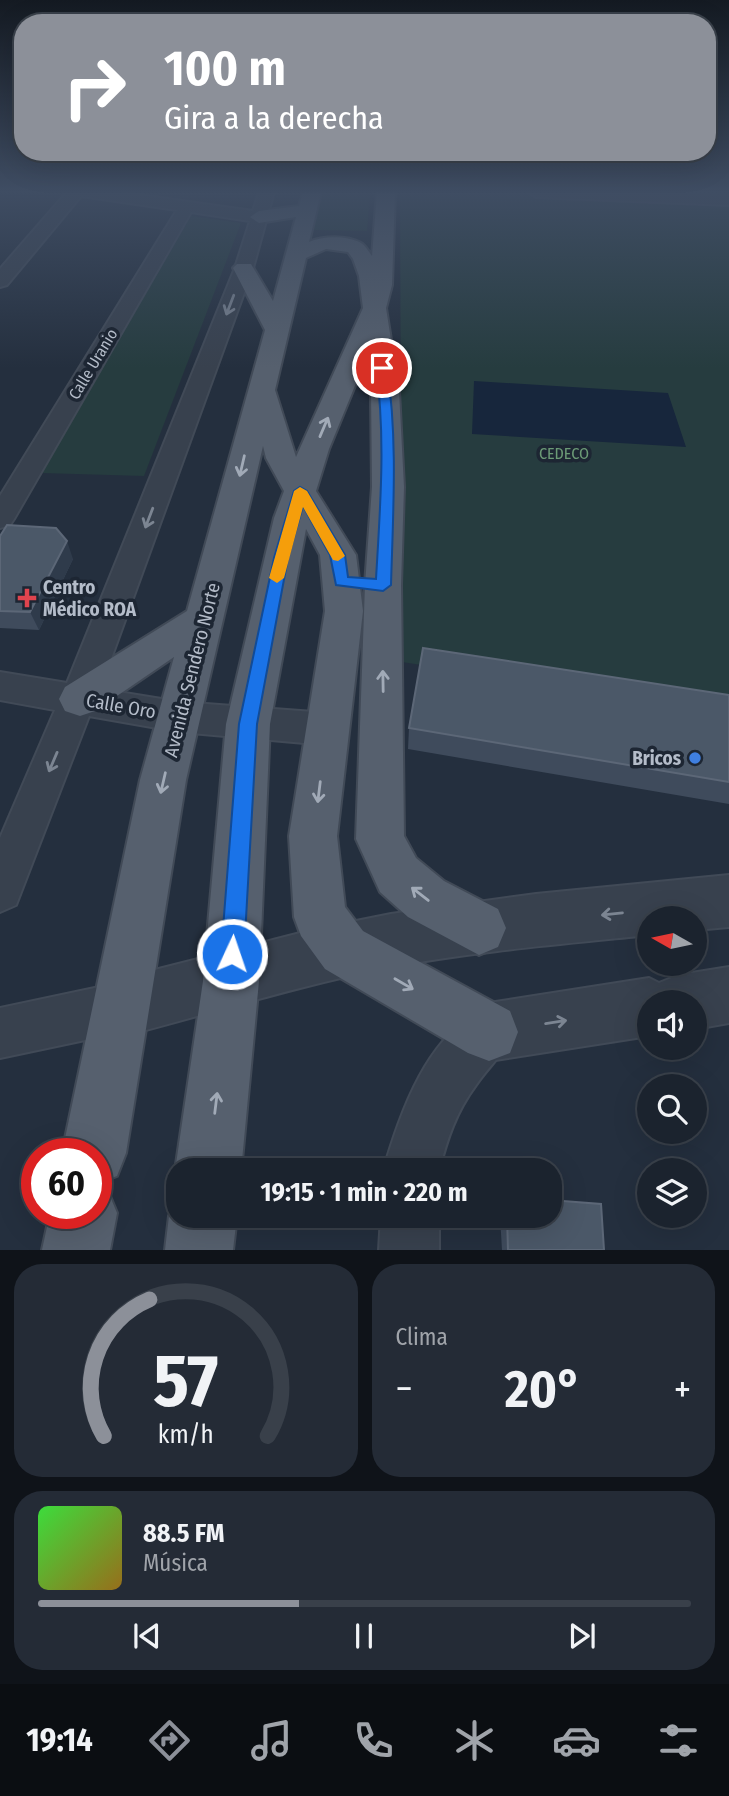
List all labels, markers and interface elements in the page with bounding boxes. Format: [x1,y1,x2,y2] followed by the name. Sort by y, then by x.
[164,39,286,98] text: 100 m
[49,42,140,133] icon: right
[164,99,384,137] text: Gira a la derecha
[222,294,235,316] one-way arrow
[65,325,121,403] street label: Calle Uranio
[352,338,412,398] pin
[363,349,401,387] icon: arrive
[318,416,331,438] one-way arrow
[539,444,589,463] park label: CEDECO
[235,454,248,476] one-way arrow
[142,507,154,529] one-way arrow
[43,576,137,621] place label: Centro Médico ROA
[159,580,225,760] street label: Avenida Sendero Norte
[17,588,37,608] marker: Centro Médico ROA
[377,670,390,693] one-way arrow
[84,689,158,723] street label: Calle Oro
[632,747,682,770] place label: Bricos
[46,750,59,772] one-way arrow
[687,750,703,766] marker: Bricos
[156,771,169,794] one-way arrow
[312,780,325,803] one-way arrow
[412,886,430,901] one-way arrow
[637,906,707,976] north arrow
[637,906,707,1228] map controls
[602,907,624,920] one-way arrow
[195,917,269,991] position arrow
[393,977,413,991] one-way arrow
[637,990,707,1060] button: sound
[544,1015,567,1028] one-way arrow
[637,1074,707,1144] button: search
[210,1092,223,1115] one-way arrow
[21,1138,112,1229] speed limit sign: 60
[637,1158,707,1228] button: layers
[261,1177,467,1208] text: 19:15 · 1 min · 220 m
[396,1323,448,1351] text: Clima
[153,1339,218,1426] text: 57
[505,1358,582,1421] text: 20°
[396,1366,413,1412] text: −
[674,1366,691,1412] text: +
[158,1420,214,1450] text: km/h
[143,1518,224,1549] text: 88.5 FM
[143,1549,208,1577] text: Música
[128,1617,166,1655] icon: previous
[345,1617,383,1655] icon: pause
[563,1617,601,1655] icon: next
[145,1716,194,1765] icon: directions
[247,1716,296,1765] icon: music
[349,1716,398,1765] icon: phone
[450,1716,499,1765] icon: climate
[552,1716,601,1765] icon: car
[654,1716,703,1765] icon: filters
[26,1721,93,1759] text: 19:14

